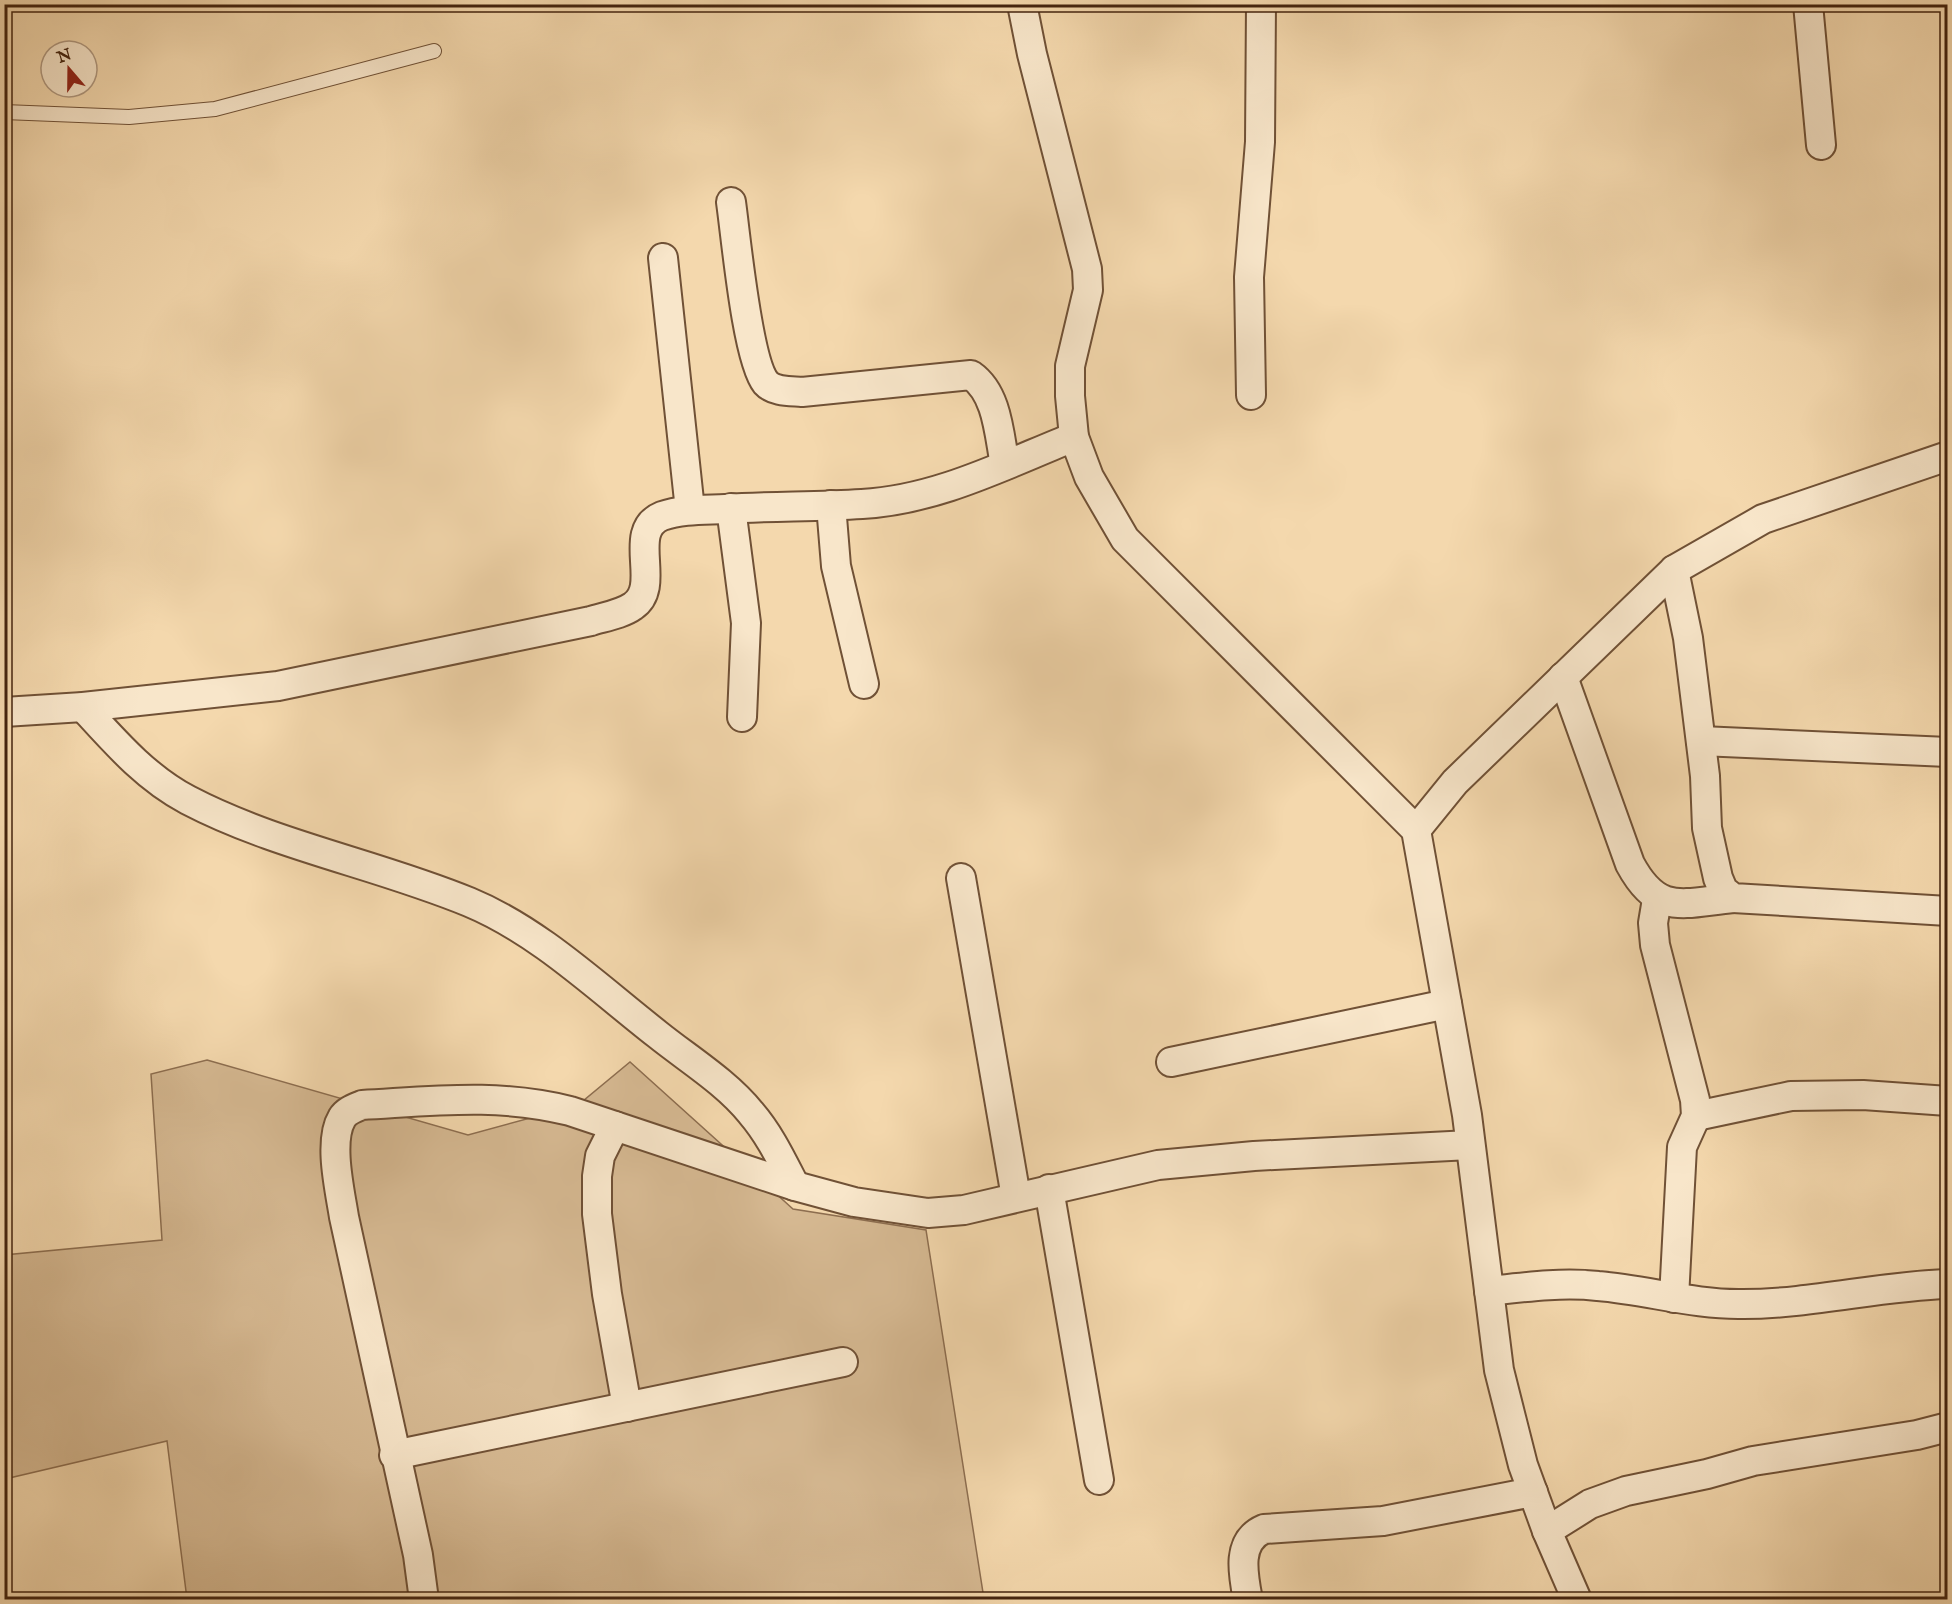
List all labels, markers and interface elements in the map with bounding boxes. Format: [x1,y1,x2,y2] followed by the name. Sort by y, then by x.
[39,39,99,99] north arrow
[54,45,75,69] text: N

